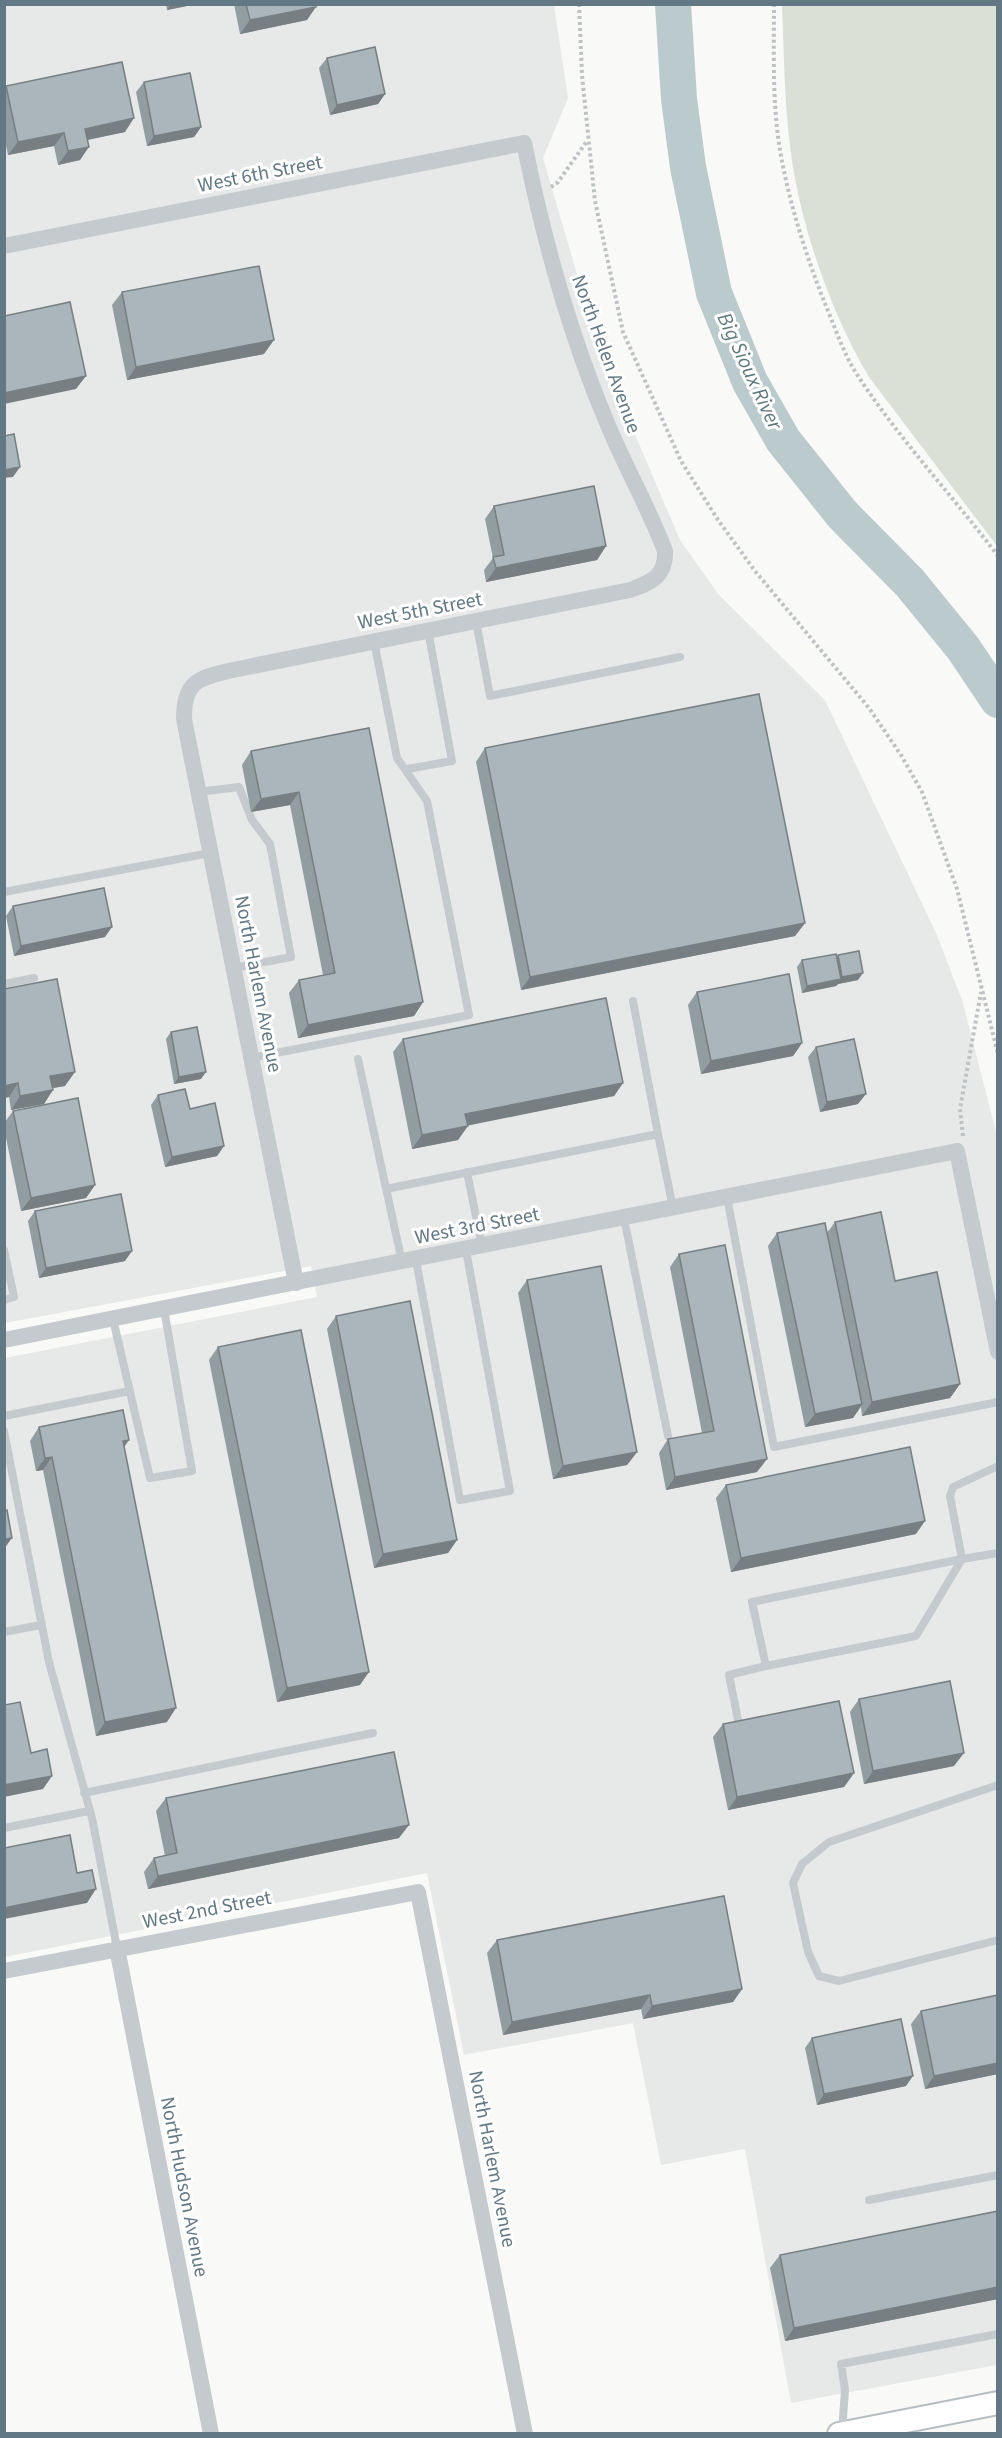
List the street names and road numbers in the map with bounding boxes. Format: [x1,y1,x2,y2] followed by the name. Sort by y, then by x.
[195,148,325,200] street label: West 6th Street
[564,271,648,437] street label: North Helen Avenue
[355,585,485,637] street label: West 5th Street
[227,893,289,1075] street label: North Harlem Avenue
[412,1200,542,1252] street label: West 3rd Street
[140,1884,274,1936] street label: West 2nd Street
[461,2068,523,2250] street label: North Harlem Avenue
[153,2094,215,2280] street label: North Hudson Avenue

